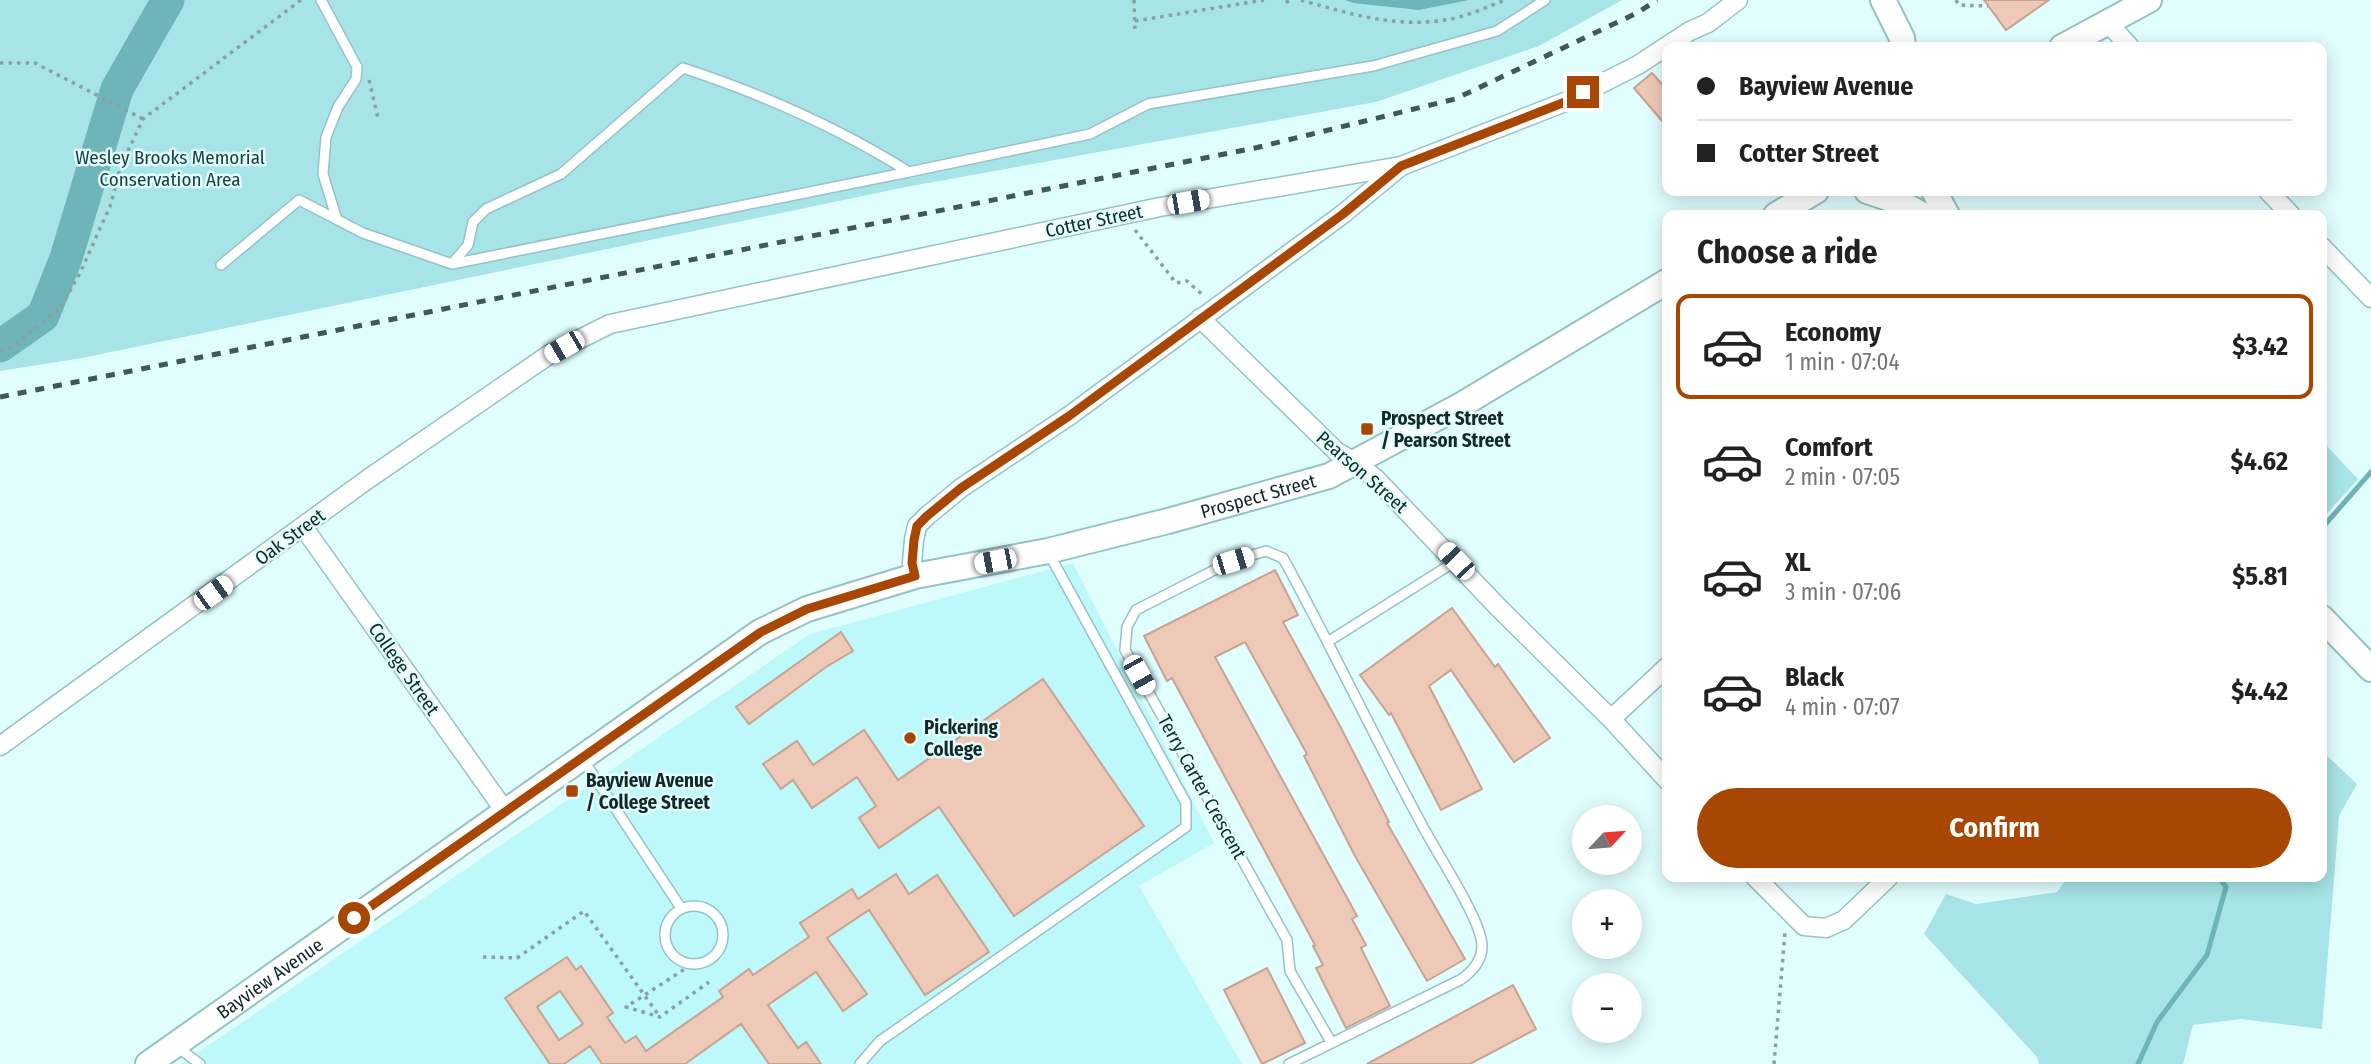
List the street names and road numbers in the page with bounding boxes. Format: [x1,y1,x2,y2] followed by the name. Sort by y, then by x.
[1043,199,1145,243] street label: Cotter Street
[1312,426,1413,518] street label: Pearson Street
[1198,469,1319,523] street label: Prospect Street
[250,503,330,570] street label: Oak Street
[364,618,445,720] street label: College Street
[1153,711,1252,864] street label: Terry Carter Crescent
[212,933,327,1023] street label: Bayview Avenue

